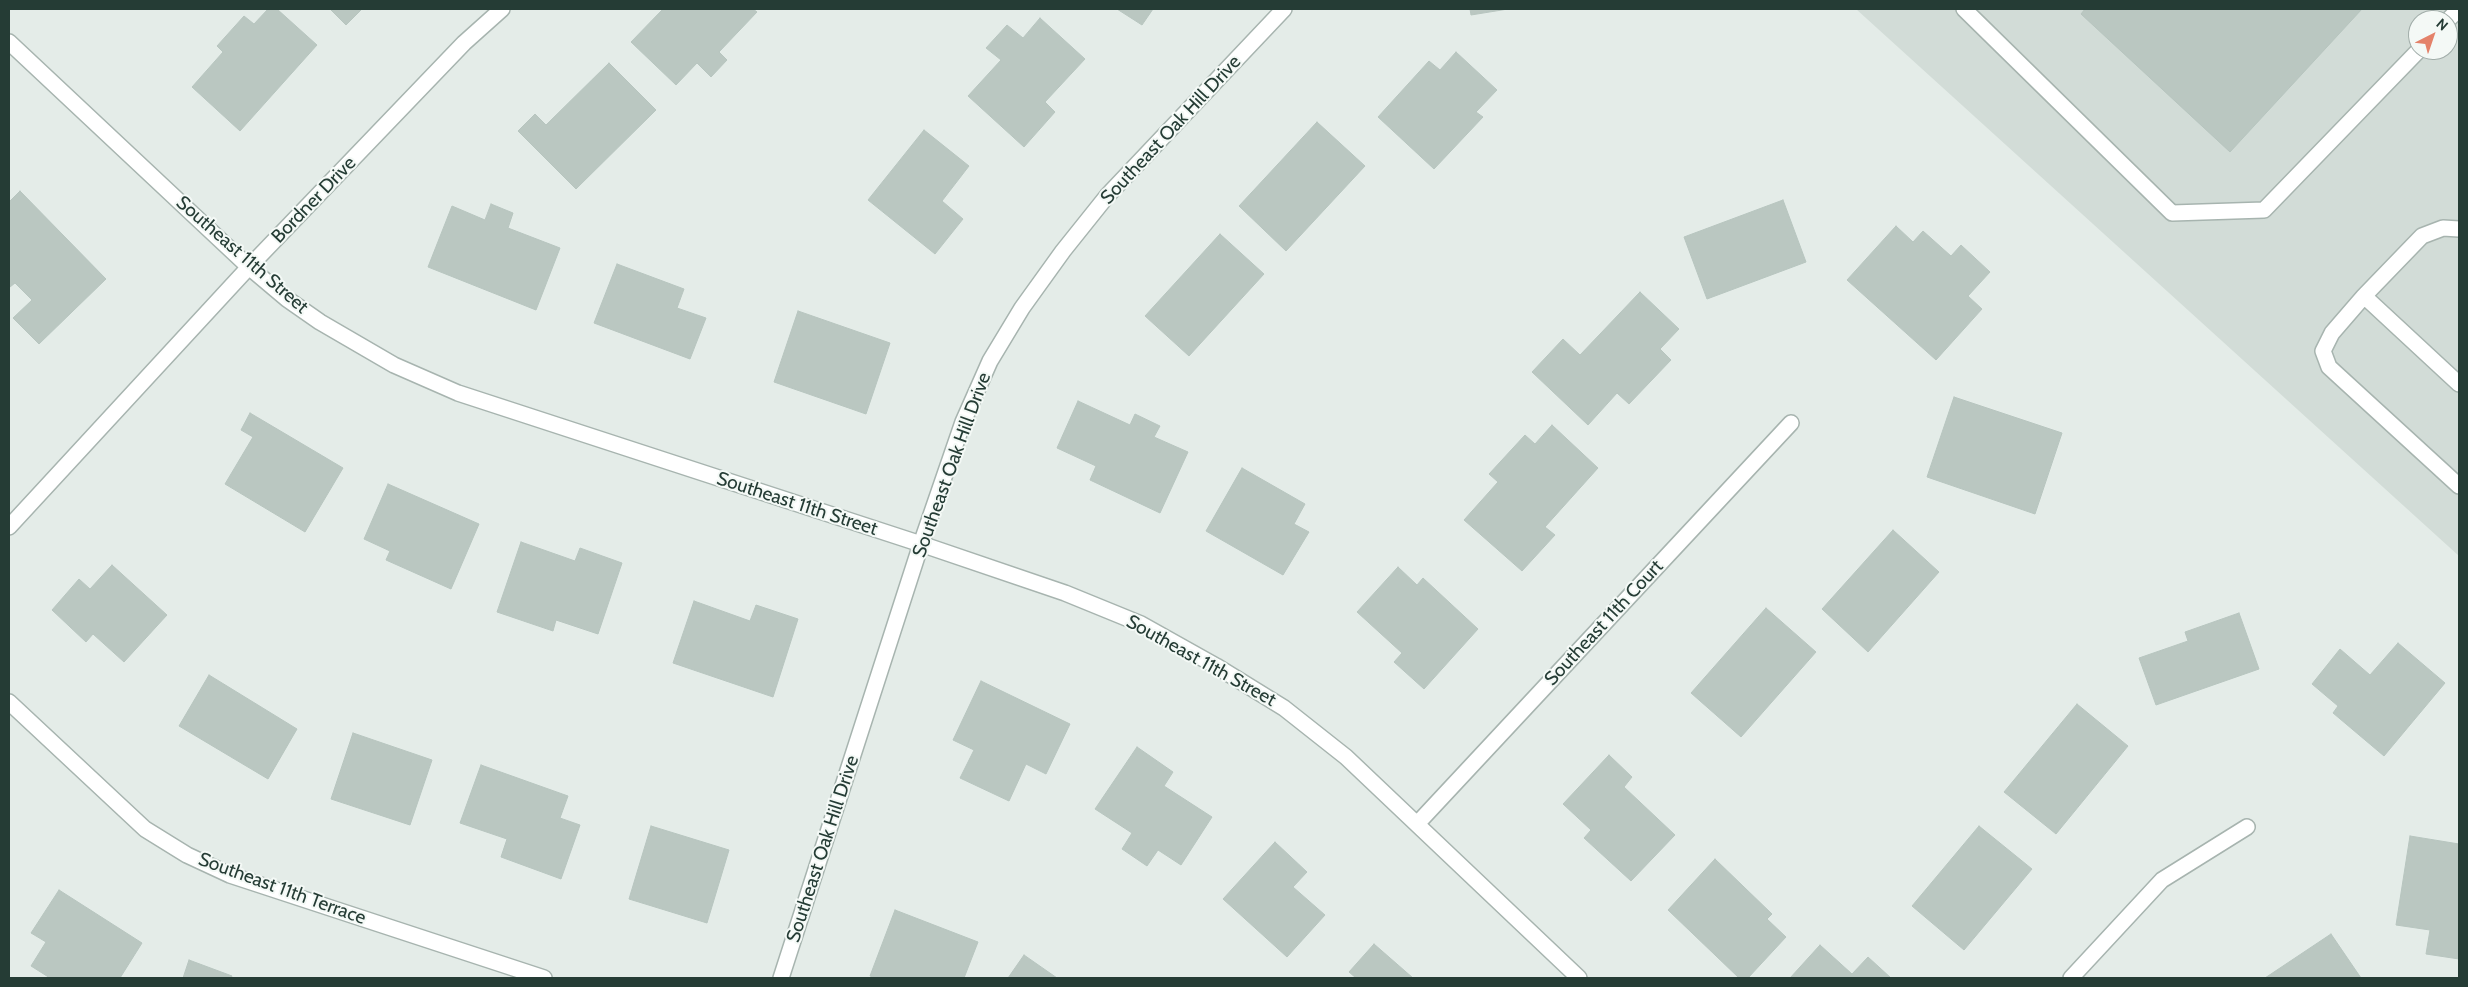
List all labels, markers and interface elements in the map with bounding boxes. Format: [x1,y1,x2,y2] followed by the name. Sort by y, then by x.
[2408,10,2458,60] north arrow
[2433,14,2452,34] text: N
[1096,51,1246,209] street label: Southeast Oak Hill Drive
[267,152,361,248] street label: Bordner Drive
[171,191,313,319] street label: Southeast 11th Street
[908,369,996,561] street label: Southeast Oak Hill Drive
[714,467,880,541] street label: Southeast 11th Street
[1540,556,1668,690] street label: Southeast 11th Court
[1122,610,1280,712] street label: Southeast 11th Street
[782,753,864,945] street label: Southeast Oak Hill Drive
[195,848,369,930] street label: Southeast 11th Terrace

